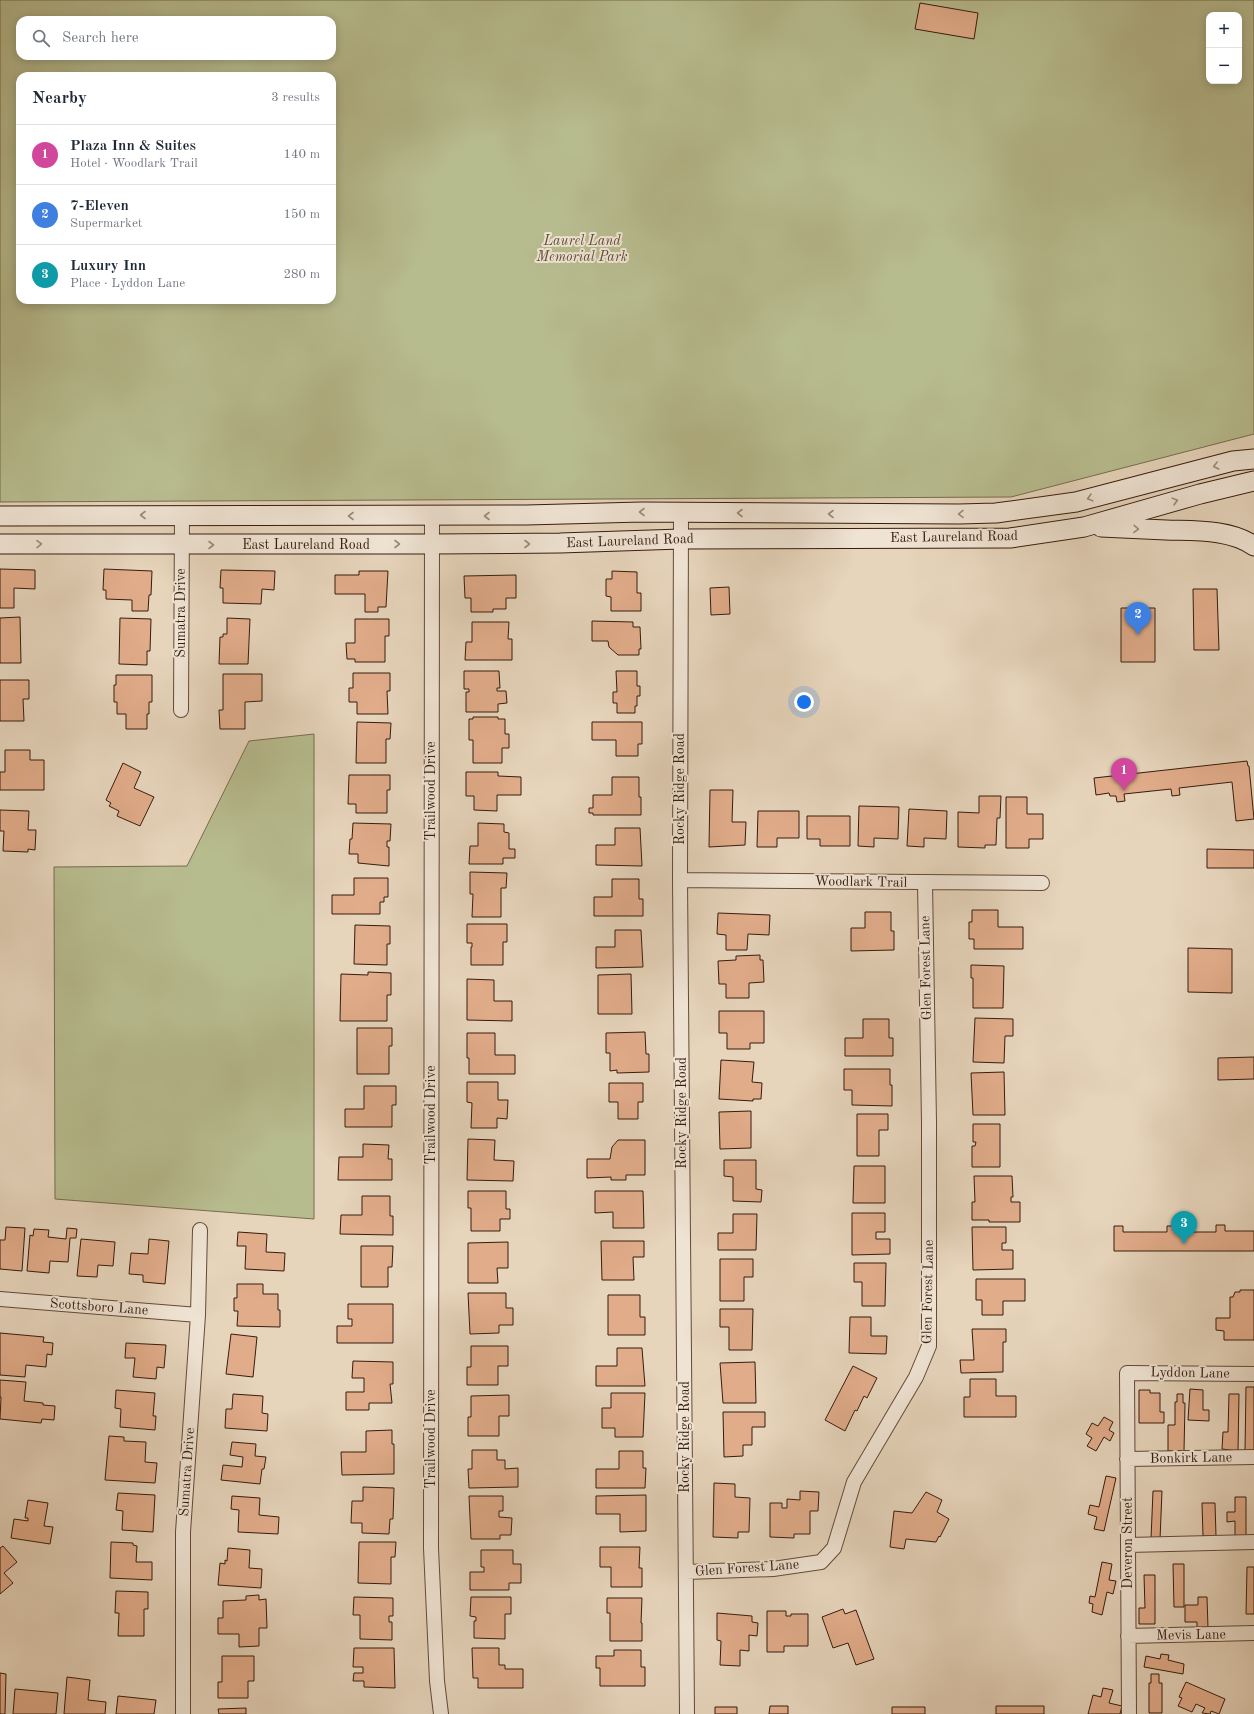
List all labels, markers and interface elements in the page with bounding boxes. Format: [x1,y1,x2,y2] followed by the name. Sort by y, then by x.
[1206,12,1242,84] map controls
[1206,12,1242,48] button: +
[16,16,336,60] search box
[30,27,52,49] icon: search
[62,31,139,46] text: Search here
[1206,48,1242,84] button: −
[32,90,87,107] text: Nearby
[271,91,320,104] text: 3 results
[70,139,196,154] text: Plaza Inn & Suites
[41,148,49,161] text: 1
[283,148,320,161] text: 140 m
[70,157,198,170] text: Hotel · Woodlark Trail
[70,199,129,214] text: 7-Eleven
[41,208,49,221] text: 2
[283,208,320,221] text: 150 m
[70,217,142,230] text: Supermarket
[535,234,628,264] park label: Laurel Land Memorial Park
[70,259,146,274] text: Luxury Inn
[41,268,49,281] text: 3
[283,268,320,281] text: 280 m
[70,277,185,290] text: Place · Lyddon Lane
[1212,461,1219,469] one-way arrow
[1086,493,1093,502] one-way arrow
[1172,497,1179,505] one-way arrow
[639,508,645,516] one-way arrow
[737,509,743,517] one-way arrow
[828,510,834,518] one-way arrow
[958,510,964,518] one-way arrow
[140,511,146,519] one-way arrow
[348,512,354,520] one-way arrow
[484,512,490,520] one-way arrow
[1133,524,1140,533] one-way arrow
[890,529,1018,545] street label: East Laureland Road
[566,532,694,550] street label: East Laureland Road
[242,538,370,552] street label: East Laureland Road
[36,540,42,548] one-way arrow
[394,540,400,548] one-way arrow
[524,540,530,548] one-way arrow
[208,541,214,549] one-way arrow
[174,568,188,658] street label: Sumatra Drive
[1125,602,1151,635] pin: 2
[794,692,814,712] your location
[673,733,687,845] street label: Rocky Ridge Road
[424,741,438,841] street label: Trailwood Drive
[1111,758,1137,791] pin: 1
[815,874,908,890] street label: Woodlark Trail
[918,916,934,1020] street label: Glen Forest Lane
[675,1057,689,1169] street label: Rocky Ridge Road
[424,1065,438,1165] street label: Trailwood Drive
[1171,1211,1197,1244] pin: 3
[920,1240,936,1344] street label: Glen Forest Lane
[49,1297,149,1317] street label: Scottsboro Lane
[1150,1365,1230,1381] street label: Lyddon Lane
[678,1381,692,1493] street label: Rocky Ridge Road
[424,1389,438,1489] street label: Trailwood Drive
[177,1427,197,1517] street label: Sumatra Drive
[1150,1450,1232,1466] street label: Bonkirk Lane
[1121,1497,1135,1589] street label: Deveron Street
[694,1557,800,1579] street label: Glen Forest Lane
[1156,1627,1226,1643] street label: Mevis Lane

